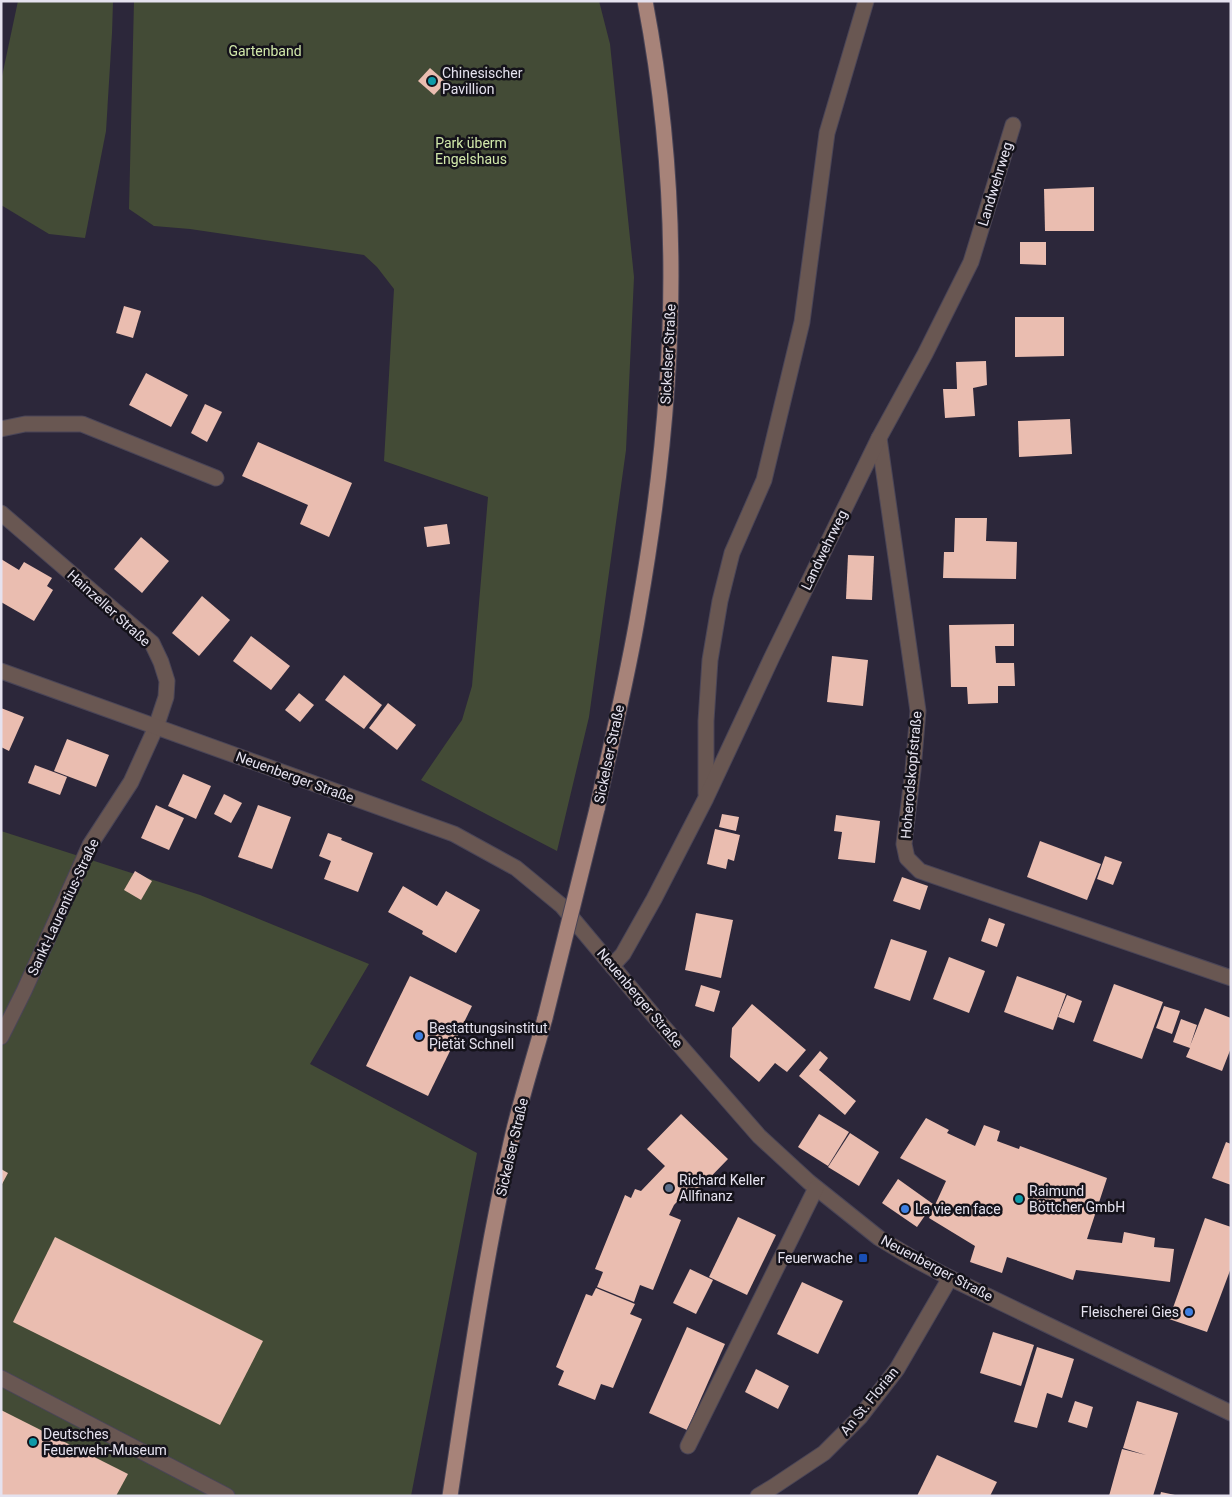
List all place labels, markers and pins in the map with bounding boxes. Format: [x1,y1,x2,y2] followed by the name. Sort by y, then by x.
[442,65,523,97] place label: Chinesischer Pavillion
[426,75,438,87] marker: Chinesischer Pavillion
[429,1020,548,1052] place label: Bestattungsinstitut Pietät Schnell
[413,1030,425,1042] marker: Bestattungsinstitut Pietät Schnell
[679,1172,765,1204] place label: Richard Keller Allfinanz
[663,1182,675,1194] marker: Richard Keller Allfinanz
[1029,1183,1125,1215] place label: Raimund Böttcher GmbH
[1013,1193,1025,1205] marker: Raimund Böttcher GmbH
[915,1201,1001,1217] place label: La vie en face
[899,1203,911,1215] marker: La vie en face
[777,1250,853,1266] place label: Feuerwache
[857,1252,869,1264] marker: Feuerwache
[1081,1304,1179,1320] place label: Fleischerei Gies
[1183,1306,1195,1318] marker: Fleischerei Gies
[43,1426,167,1458] place label: Deutsches Feuerwehr-Museum
[27,1436,39,1448] marker: Deutsches Feuerwehr-Museum

